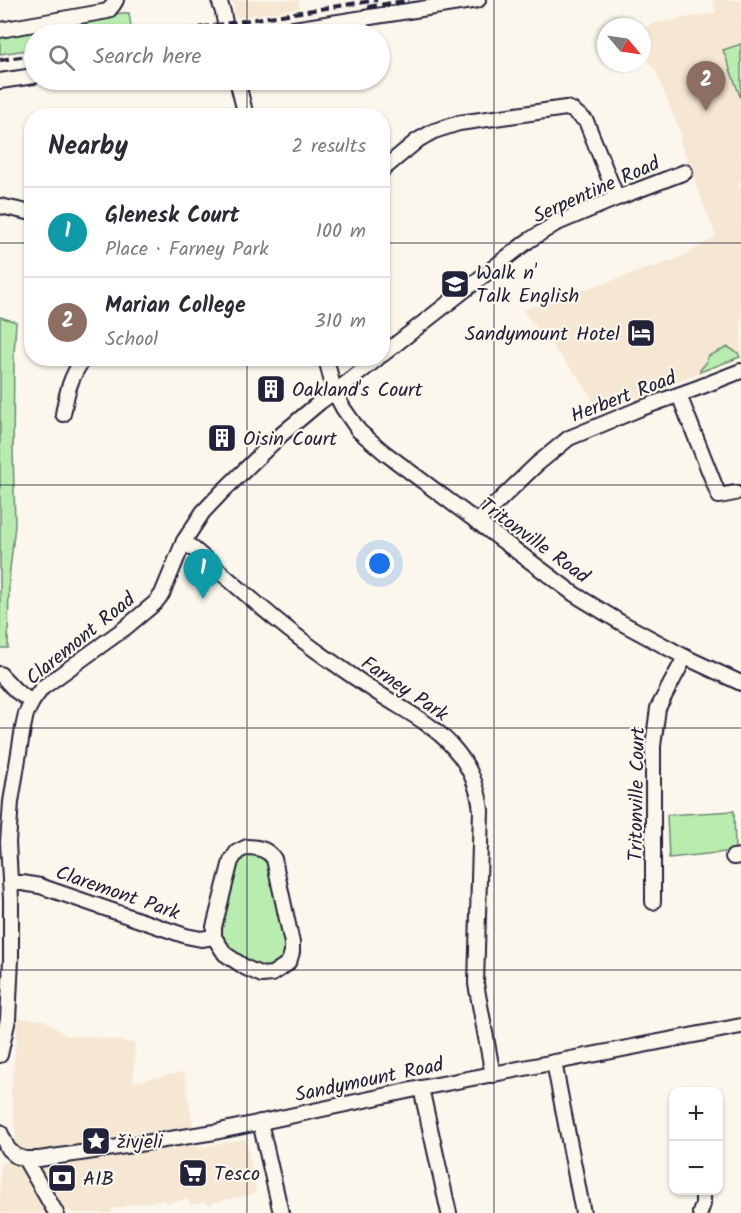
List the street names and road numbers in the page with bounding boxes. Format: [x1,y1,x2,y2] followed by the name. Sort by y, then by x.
[528,148,666,233] street label: Serpentine Road
[566,363,682,433] street label: Herbert Road
[472,491,596,593] street label: Tritonville Road
[19,585,144,694] street label: Claremont Road
[354,648,455,731] street label: Farney Park
[621,726,655,862] street label: Tritonville Court
[51,858,184,930] street label: Claremont Park
[292,1049,448,1112] street label: Sandymount Road

